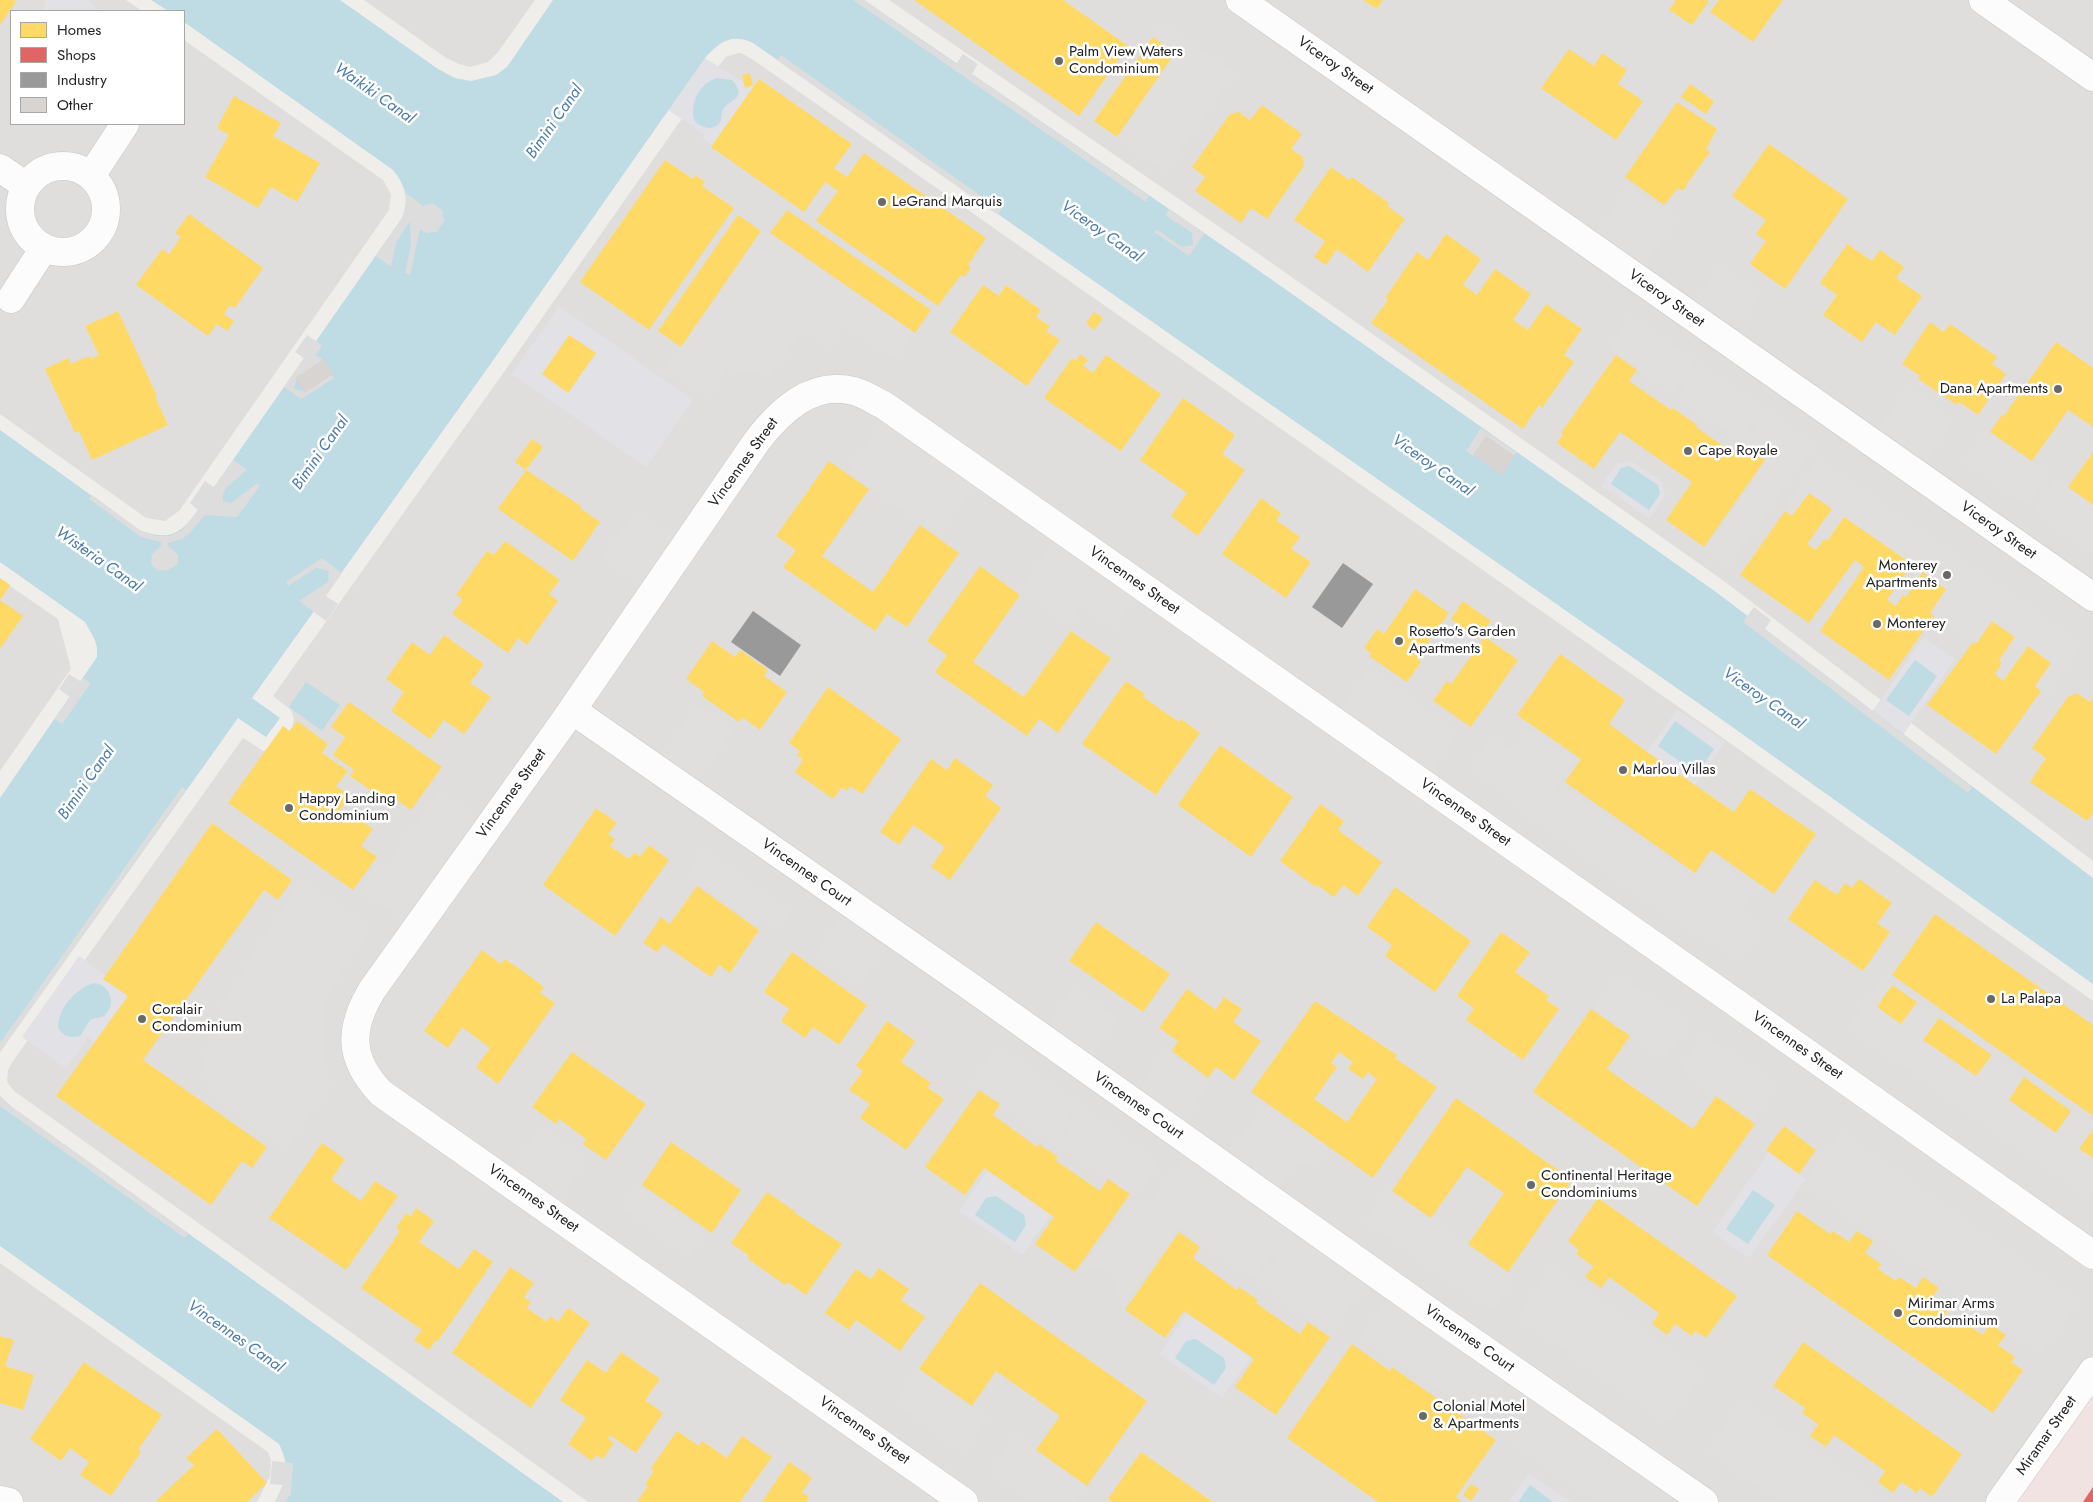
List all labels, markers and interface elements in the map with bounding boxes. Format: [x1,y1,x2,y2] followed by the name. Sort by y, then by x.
[10,10,185,125] legend
[57,19,101,41] text: Homes
[1294,33,1376,99] street label: Viceroy Street
[1069,43,1183,78] place label: Palm View Waters Condominium
[57,44,96,66] text: Shops
[1053,55,1065,67] marker: Palm View Waters Condominium
[330,59,418,129] water label: Waikiki Canal
[57,69,107,91] text: Industry
[523,81,587,163] water label: Bimini Canal
[57,94,93,116] text: Other
[892,193,1002,211] place label: LeGrand Marquis
[876,196,888,208] marker: LeGrand Marquis
[1057,197,1145,267] water label: Viceroy Canal
[1625,266,1707,332] street label: Viceroy Street
[1940,380,2048,398] place label: Dana Apartments
[2052,383,2064,395] marker: Dana Apartments
[289,412,353,494] water label: Bimini Canal
[705,415,783,511] street label: Vincennes Street
[1388,431,1476,501] water label: Viceroy Canal
[1698,442,1778,460] place label: Cape Royale
[1682,445,1694,457] marker: Cape Royale
[1957,498,2039,564] street label: Viceroy Street
[51,523,145,597] water label: Wisteria Canal
[1085,543,1183,619] street label: Vincennes Street
[1866,557,1937,592] place label: Monterey Apartments
[1941,569,1953,581] marker: Monterey Apartments
[1887,615,1946,633] place label: Monterey
[1871,618,1883,630] marker: Monterey
[1409,623,1516,658] place label: Rosetto's Garden Apartments
[1393,635,1405,647] marker: Rosetto's Garden Apartments
[1719,664,1807,734] water label: Viceroy Canal
[55,742,119,824] water label: Bimini Canal
[473,746,551,842] street label: Vincennes Street
[1633,761,1715,779] place label: Marlou Villas
[1617,764,1629,776] marker: Marlou Villas
[1416,775,1514,851] street label: Vincennes Street
[299,790,396,825] place label: Happy Landing Condominium
[283,802,295,814] marker: Happy Landing Condominium
[758,835,854,911] street label: Vincennes Court
[2001,990,2061,1008] place label: La Palapa
[1985,993,1997,1005] marker: La Palapa
[152,1001,242,1036] place label: Coralair Condominium
[1748,1008,1846,1084] street label: Vincennes Street
[136,1013,148,1025] marker: Coralair Condominium
[1090,1068,1186,1144] street label: Vincennes Court
[484,1161,582,1237] street label: Vincennes Street
[1541,1167,1672,1202] place label: Continental Heritage Condominiums
[1525,1179,1537,1191] marker: Continental Heritage Condominiums
[1908,1295,1998,1330] place label: Mirimar Arms Condominium
[183,1297,287,1377] water label: Vincennes Canal
[1421,1301,1517,1377] street label: Vincennes Court
[1892,1307,1904,1319] marker: Mirimar Arms Condominium
[815,1393,913,1469] street label: Vincennes Street
[2013,1393,2081,1479] street label: Miramar Street
[1433,1398,1525,1433] place label: Colonial Motel & Apartments
[1417,1410,1429,1422] marker: Colonial Motel & Apartments

